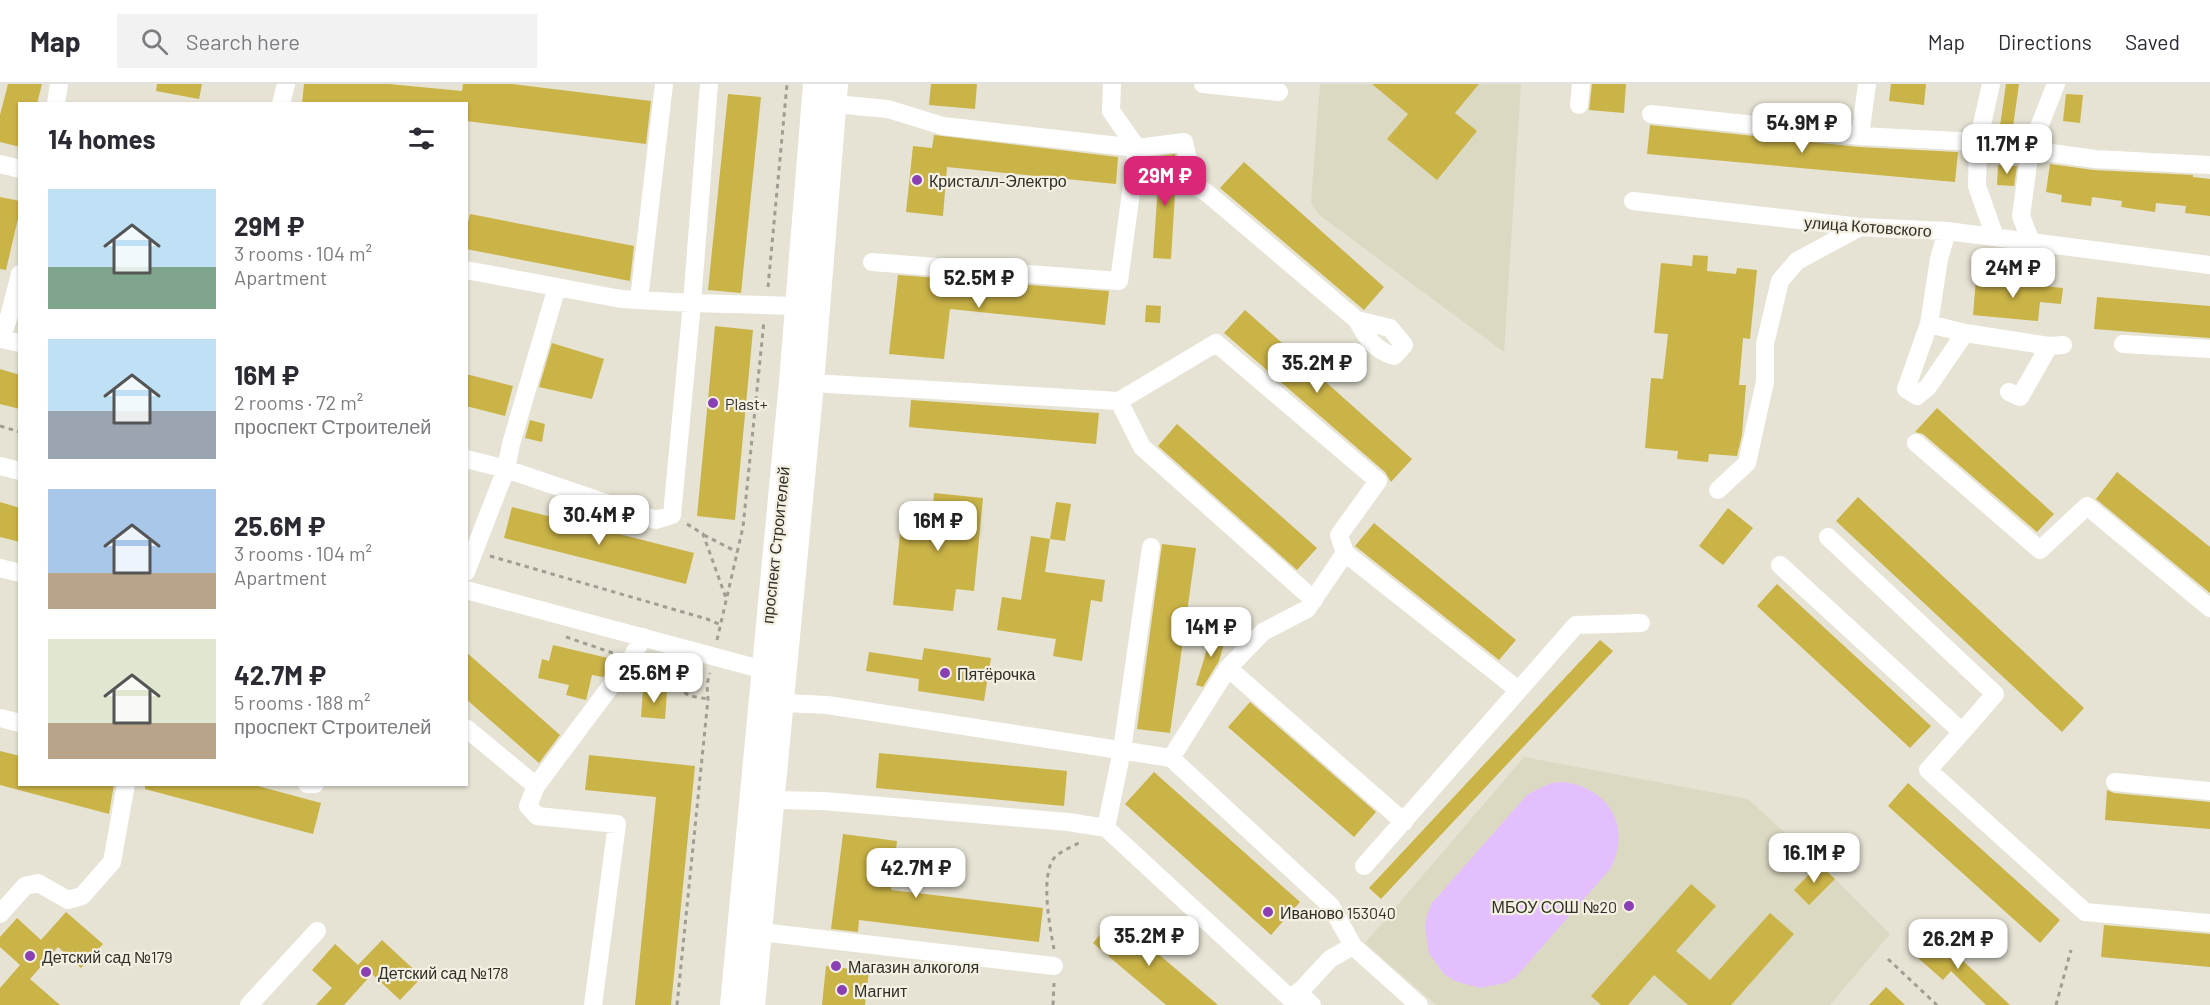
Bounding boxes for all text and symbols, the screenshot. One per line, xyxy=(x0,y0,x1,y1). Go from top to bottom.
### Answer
search box xyxy=(117,14,537,68)
text: Map xyxy=(30,24,81,58)
icon: search xyxy=(138,25,171,58)
text: Search here xyxy=(186,28,300,54)
text: Map xyxy=(1928,29,1965,54)
text: Directions xyxy=(1998,29,2092,54)
text: Saved xyxy=(2125,29,2180,54)
pin: 54.9M ₽ xyxy=(1747,103,1857,154)
text: 54.9M ₽ xyxy=(1766,110,1838,134)
icon: filters xyxy=(405,122,438,155)
text: 14 homes xyxy=(48,123,155,154)
pin: 11.7M ₽ xyxy=(1952,124,2062,175)
text: 11.7M ₽ xyxy=(1976,131,2038,155)
pin: 29M ₽ xyxy=(1123,156,1207,207)
text: 29M ₽ xyxy=(1138,163,1192,187)
place label: Кристалл-Электро xyxy=(929,171,1067,190)
marker: Кристалл-Электро xyxy=(910,173,924,187)
text: 29M ₽ xyxy=(234,210,304,241)
street label: улица Котовского xyxy=(1804,212,1933,240)
icon: home xyxy=(96,213,168,285)
text: 3 rooms · 104 m² xyxy=(234,241,372,265)
pin: 24M ₽ xyxy=(1971,248,2055,299)
text: 24M ₽ xyxy=(1985,255,2041,279)
pin: 52.5M ₽ xyxy=(924,258,1034,309)
text: Apartment xyxy=(234,265,327,289)
text: 52.5M ₽ xyxy=(944,265,1014,289)
pin: 35.2M ₽ xyxy=(1262,343,1372,394)
text: 35.2M ₽ xyxy=(1282,350,1352,374)
text: 16M ₽ xyxy=(234,359,299,390)
icon: home xyxy=(96,363,168,435)
text: 2 rooms · 72 m² xyxy=(234,390,363,414)
place label: Plast+ xyxy=(725,394,768,413)
marker: Plast+ xyxy=(706,396,720,410)
text: проспект Строителей xyxy=(234,414,432,438)
street label: проспект Строителей xyxy=(757,465,793,625)
pin: 30.4M ₽ xyxy=(544,495,654,546)
pin: 16M ₽ xyxy=(896,501,980,552)
text: 30.4M ₽ xyxy=(563,502,635,526)
text: 16M ₽ xyxy=(913,508,963,532)
text: 25.6M ₽ xyxy=(234,510,326,541)
icon: home xyxy=(96,513,168,585)
text: 3 rooms · 104 m² xyxy=(234,541,372,565)
text: Apartment xyxy=(234,565,327,589)
pin: 14M ₽ xyxy=(1169,607,1253,658)
text: 14M ₽ xyxy=(1185,614,1237,638)
pin: 25.6M ₽ xyxy=(599,653,709,704)
text: 42.7M ₽ xyxy=(234,659,326,690)
text: 25.6M ₽ xyxy=(619,660,689,684)
icon: home xyxy=(96,663,168,735)
place label: Пятёрочка xyxy=(957,664,1036,683)
marker: Пятёрочка xyxy=(938,666,952,680)
text: 5 rooms · 188 m² xyxy=(234,690,371,714)
text: проспект Строителей xyxy=(234,714,432,738)
pin: 16.1M ₽ xyxy=(1759,833,1869,884)
text: 16.1M ₽ xyxy=(1783,840,1845,864)
pin: 42.7M ₽ xyxy=(861,848,971,899)
text: 42.7M ₽ xyxy=(881,855,951,879)
place label: МБОУ СОШ №20 xyxy=(1492,897,1617,916)
marker: МБОУ СОШ №20 xyxy=(1622,899,1636,913)
place label: Иваново 153040 xyxy=(1280,903,1396,922)
marker: Иваново 153040 xyxy=(1261,905,1275,919)
pin: 35.2M ₽ xyxy=(1094,916,1204,967)
pin: 26.2M ₽ xyxy=(1903,919,2013,970)
text: 35.2M ₽ xyxy=(1114,923,1184,947)
text: 26.2M ₽ xyxy=(1923,926,1993,950)
place label: Детский сад №179 xyxy=(42,947,173,966)
marker: Детский сад №179 xyxy=(23,949,37,963)
place label: Магазин алкоголя xyxy=(848,957,979,976)
marker: Магазин алкоголя xyxy=(829,959,843,973)
place label: Детский сад №178 xyxy=(378,963,509,982)
marker: Детский сад №178 xyxy=(359,965,373,979)
place label: Магнит xyxy=(854,981,908,1000)
marker: Магнит xyxy=(835,983,849,997)

